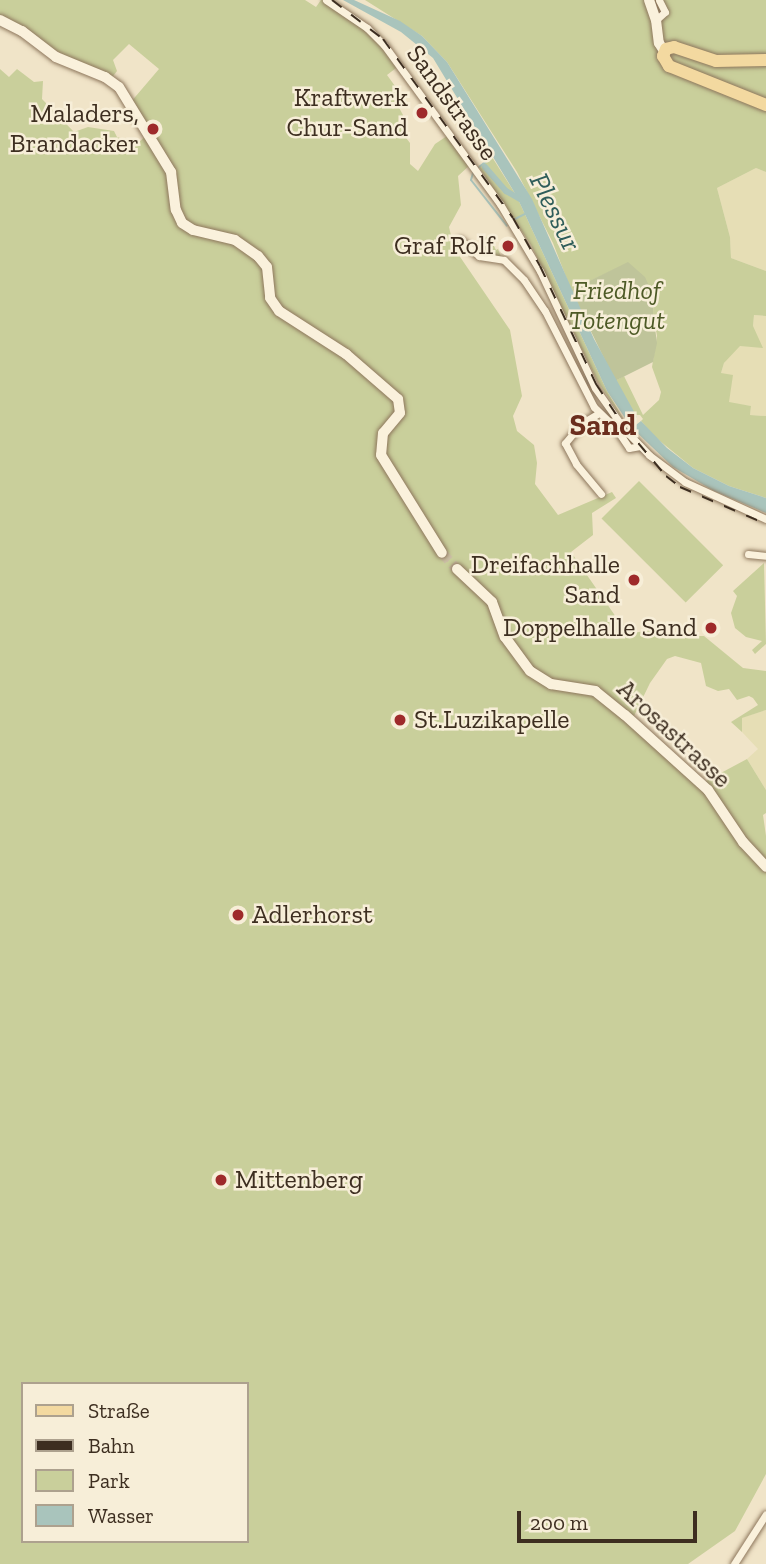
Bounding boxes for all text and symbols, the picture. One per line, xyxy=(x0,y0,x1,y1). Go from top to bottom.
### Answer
street label: Sandstrasse xyxy=(400,39,504,167)
place label: Kraftwerk Chur-Sand xyxy=(287,82,408,144)
place label: Maladers, Brandacker xyxy=(10,98,139,160)
marker: Kraftwerk Chur-Sand xyxy=(414,105,430,121)
marker: Maladers, Brandacker xyxy=(145,121,161,137)
water label: Plessur xyxy=(522,168,588,256)
place label: Graf Rolf xyxy=(394,230,494,262)
marker: Graf Rolf xyxy=(500,238,516,254)
park label: Friedhof Totengut xyxy=(569,275,665,336)
district label: Sand xyxy=(570,407,636,443)
place label: Dreifachhalle Sand xyxy=(471,549,620,610)
marker: Dreifachhalle Sand xyxy=(626,572,642,588)
place label: Doppelhalle Sand xyxy=(503,612,697,644)
marker: Doppelhalle Sand xyxy=(703,620,719,636)
street label: Arosastrasse xyxy=(610,673,738,795)
place label: St.Luzikapelle xyxy=(414,704,570,736)
marker: St.Luzikapelle xyxy=(392,712,408,728)
place label: Adlerhorst xyxy=(252,899,373,931)
marker: Adlerhorst xyxy=(230,907,246,923)
place label: Mittenberg xyxy=(235,1164,363,1196)
marker: Mittenberg xyxy=(213,1172,229,1188)
legend xyxy=(21,1382,248,1543)
text: Straße xyxy=(88,1398,150,1423)
text: Bahn xyxy=(88,1433,135,1458)
text: Park xyxy=(88,1468,130,1493)
scale bar xyxy=(521,1498,701,1542)
text: Wasser xyxy=(88,1503,154,1528)
text: 200 m xyxy=(530,1510,588,1535)

